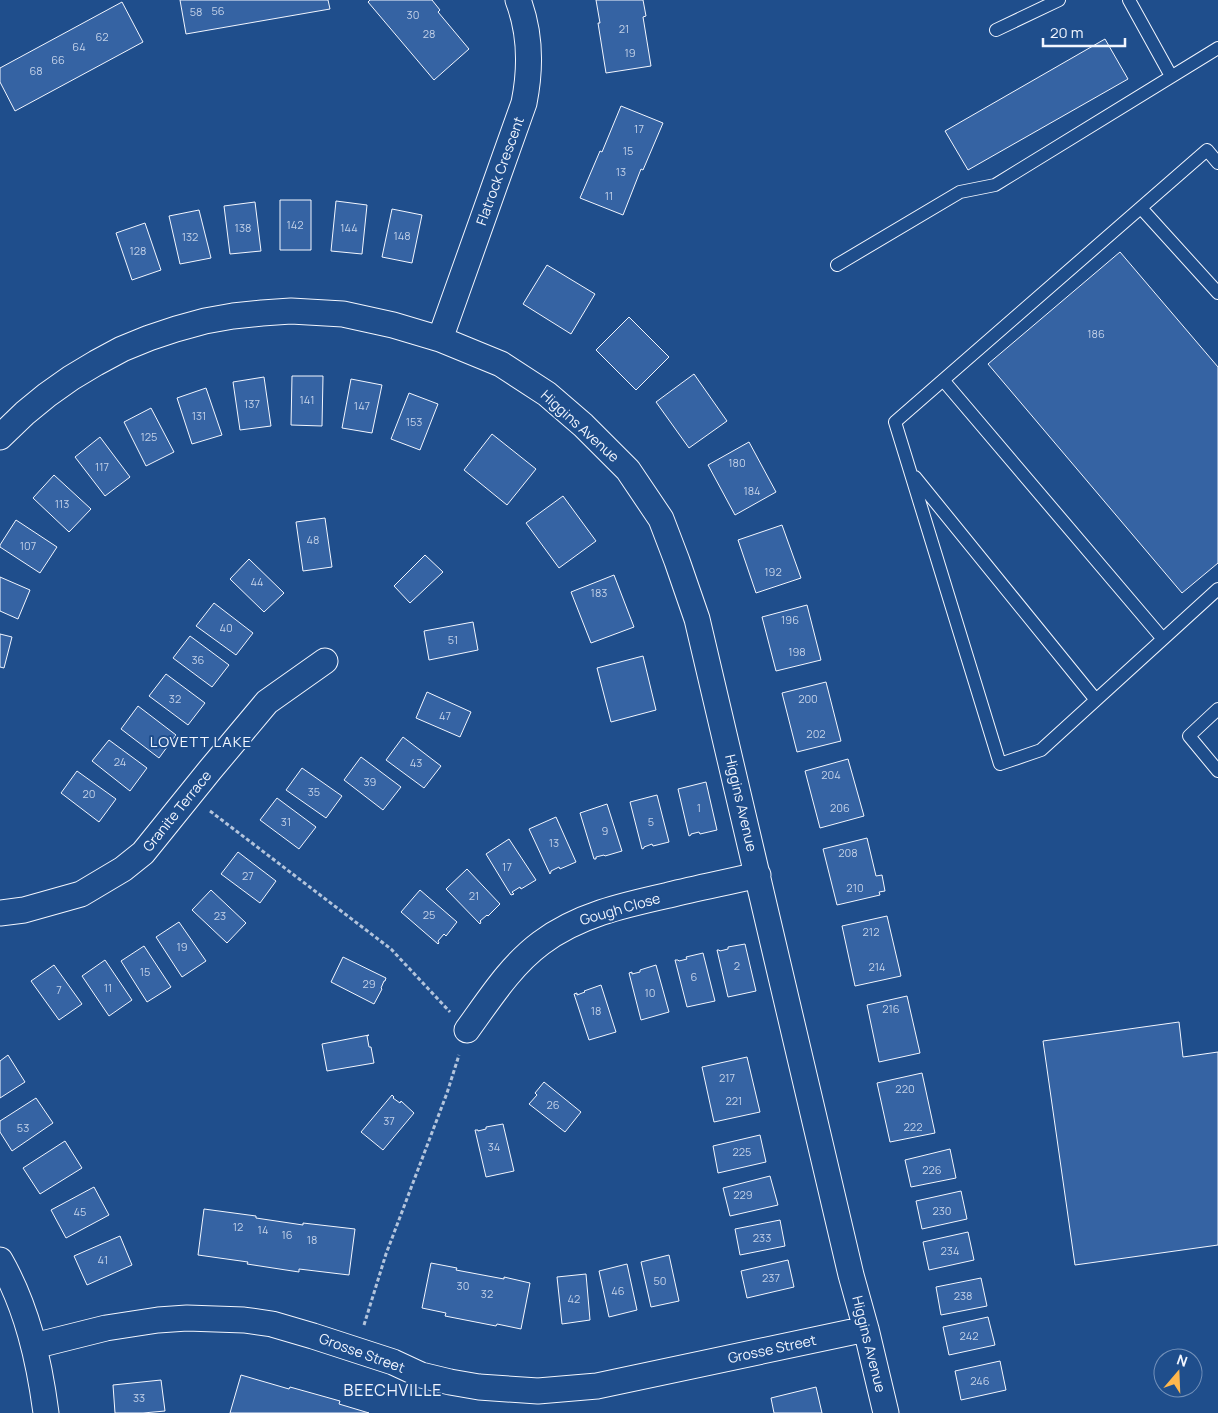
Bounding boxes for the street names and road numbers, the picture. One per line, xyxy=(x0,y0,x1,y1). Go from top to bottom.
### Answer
street label: Flatrock Crescent xyxy=(471,114,528,228)
street label: Higgins Avenue xyxy=(537,385,624,466)
street label: Higgins Avenue xyxy=(721,752,762,853)
street label: Granite Terrace xyxy=(138,766,215,855)
street label: Gough Close xyxy=(577,888,662,929)
street label: Higgins Avenue xyxy=(848,1294,891,1394)
street label: Grosse Street xyxy=(317,1328,408,1377)
street label: Grosse Street xyxy=(726,1330,818,1367)

